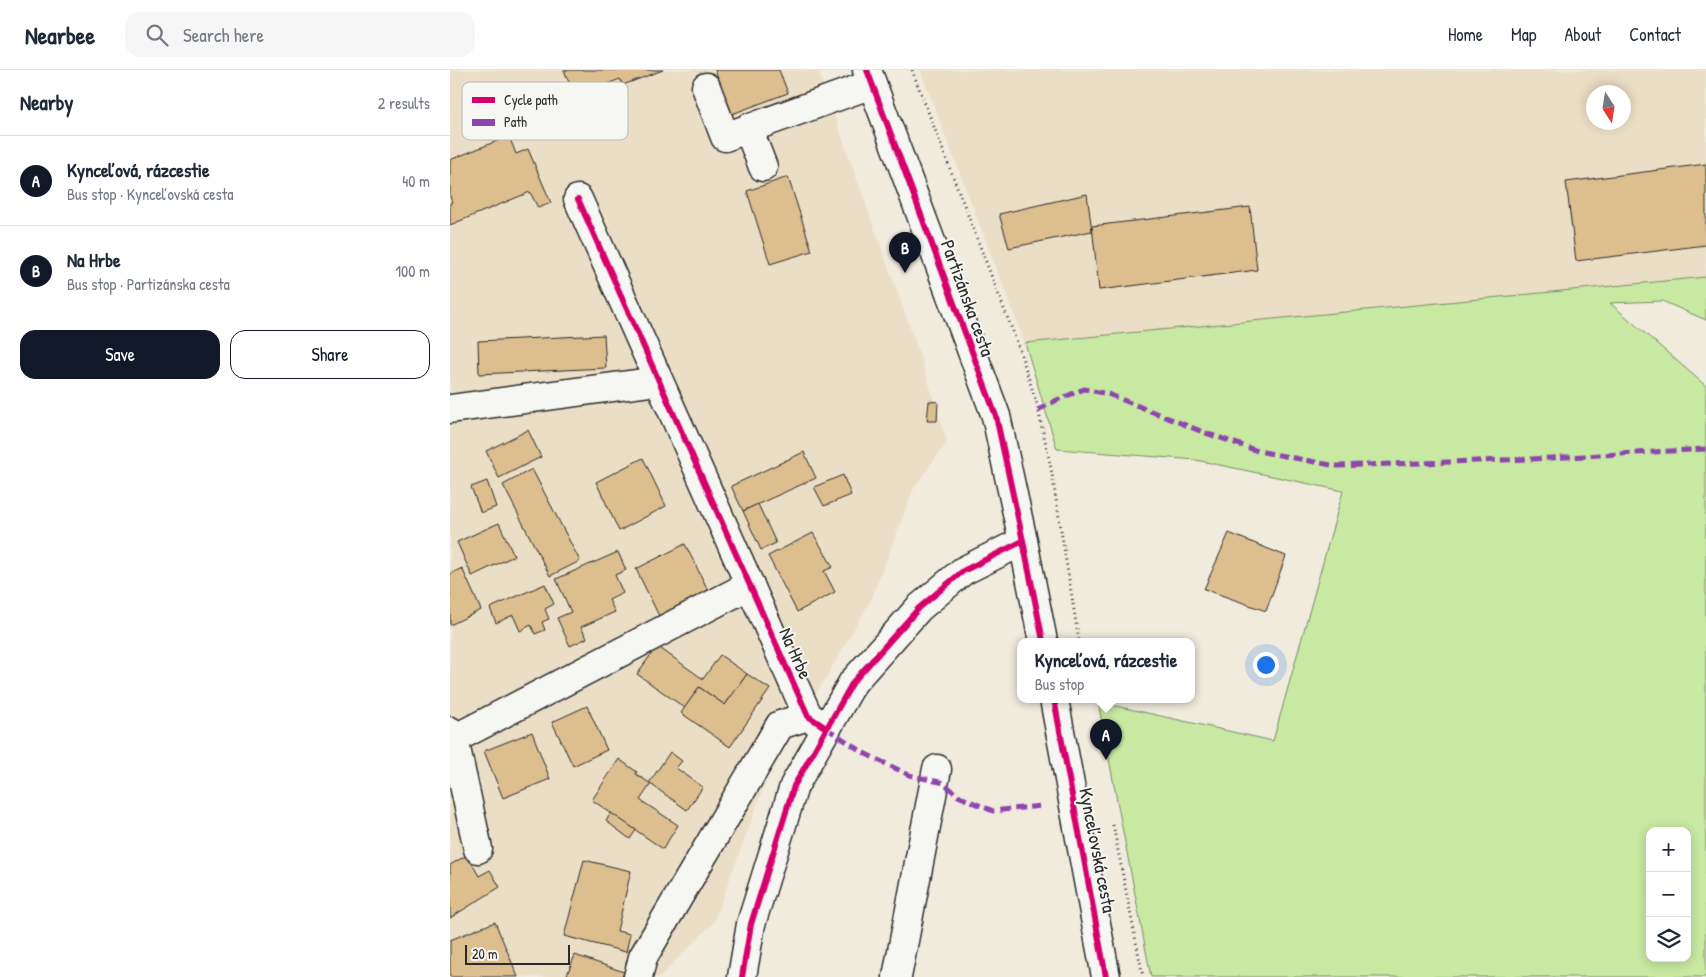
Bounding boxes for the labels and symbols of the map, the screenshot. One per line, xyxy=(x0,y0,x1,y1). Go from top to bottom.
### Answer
legend xyxy=(462,82,628,140)
north arrow xyxy=(1586,85,1631,130)
text: Cycle path xyxy=(504,90,558,110)
text: Path xyxy=(504,112,527,131)
pin: B xyxy=(889,232,921,273)
street label: Partizánska cesta xyxy=(935,236,1001,360)
street label: Na Hrbe xyxy=(773,623,819,683)
your location xyxy=(1253,652,1279,678)
pin: A xyxy=(1090,719,1122,760)
street label: Kynceľovská cesta xyxy=(1073,785,1123,915)
scale bar xyxy=(465,942,570,965)

